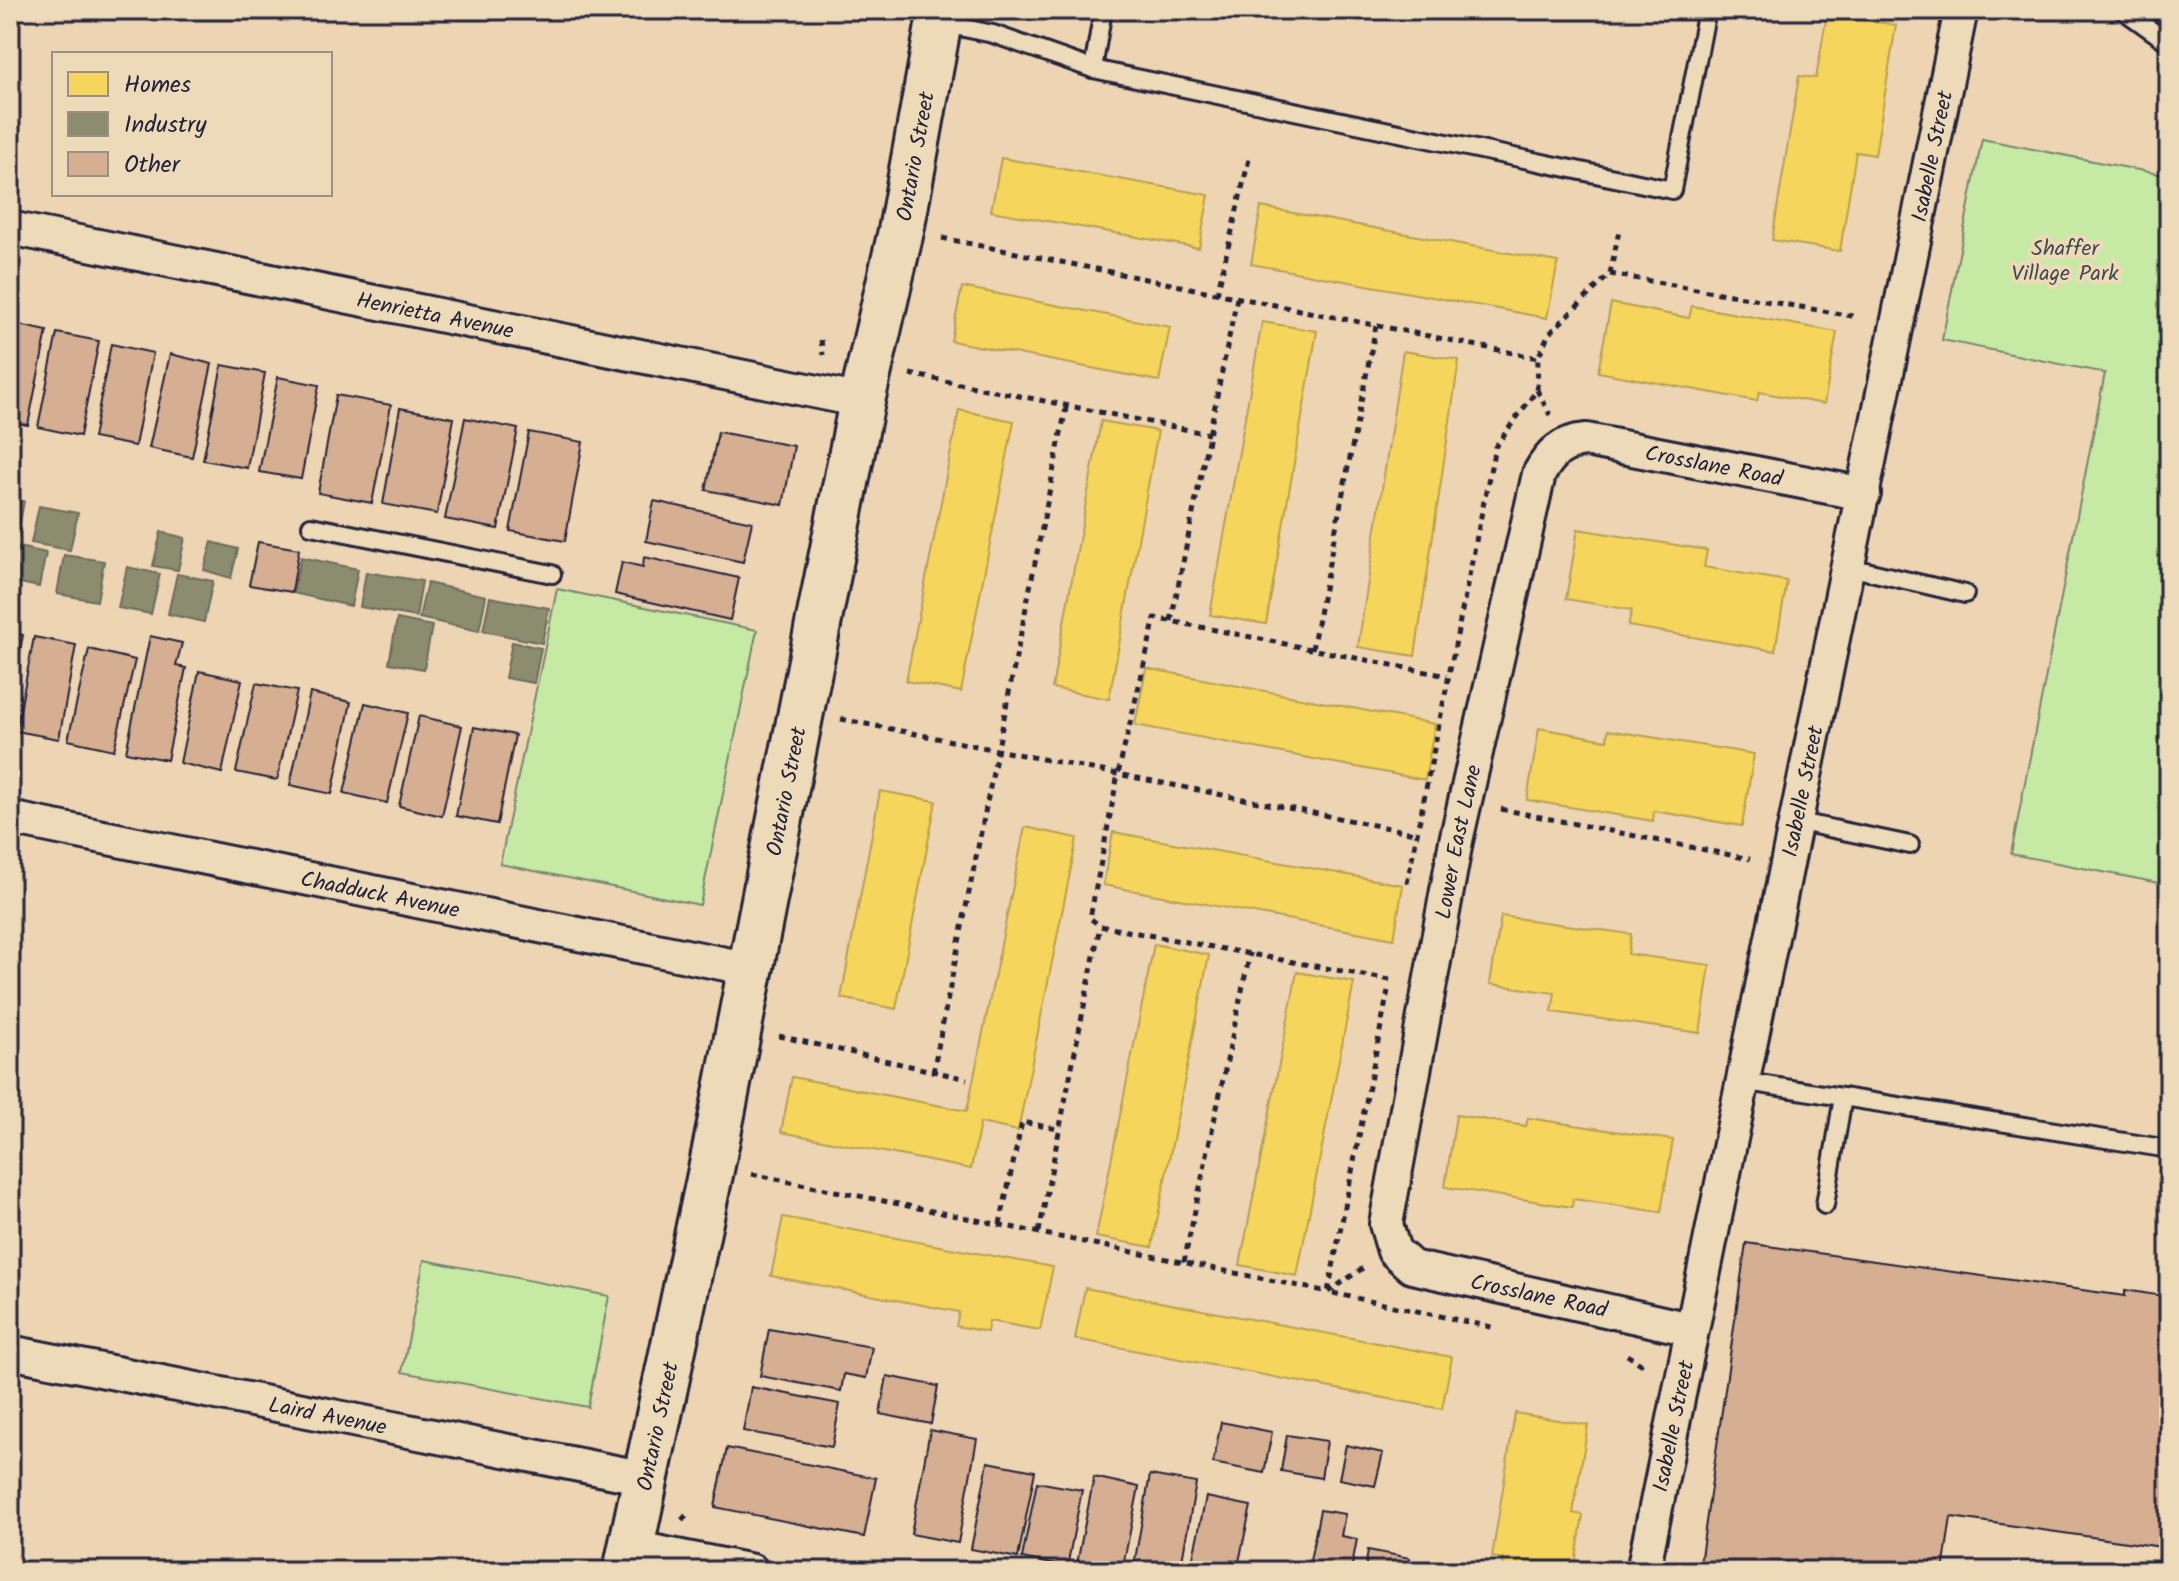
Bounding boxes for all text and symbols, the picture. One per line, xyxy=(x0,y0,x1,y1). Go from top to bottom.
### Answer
legend xyxy=(52,52,332,196)
text: Homes xyxy=(124,66,191,105)
street label: Isabelle Street xyxy=(1903,87,1964,225)
street label: Ontario Street xyxy=(888,89,946,224)
text: Industry xyxy=(124,106,207,145)
text: Other xyxy=(124,146,182,185)
park label: Shaffer Village Park xyxy=(2011,232,2119,292)
street label: Henrietta Avenue xyxy=(353,284,517,350)
street label: Crosslane Road xyxy=(1642,437,1786,498)
street label: Isabelle Street xyxy=(1774,722,1835,860)
street label: Ontario Street xyxy=(758,723,818,859)
street label: Lower East Lane xyxy=(1427,762,1493,922)
street label: Chadduck Avenue xyxy=(297,863,463,929)
street label: Crosslane Road xyxy=(1467,1266,1611,1329)
street label: Isabelle Street xyxy=(1645,1357,1706,1495)
street label: Ontario Street xyxy=(628,1358,690,1495)
street label: Laird Avenue xyxy=(265,1389,389,1446)

